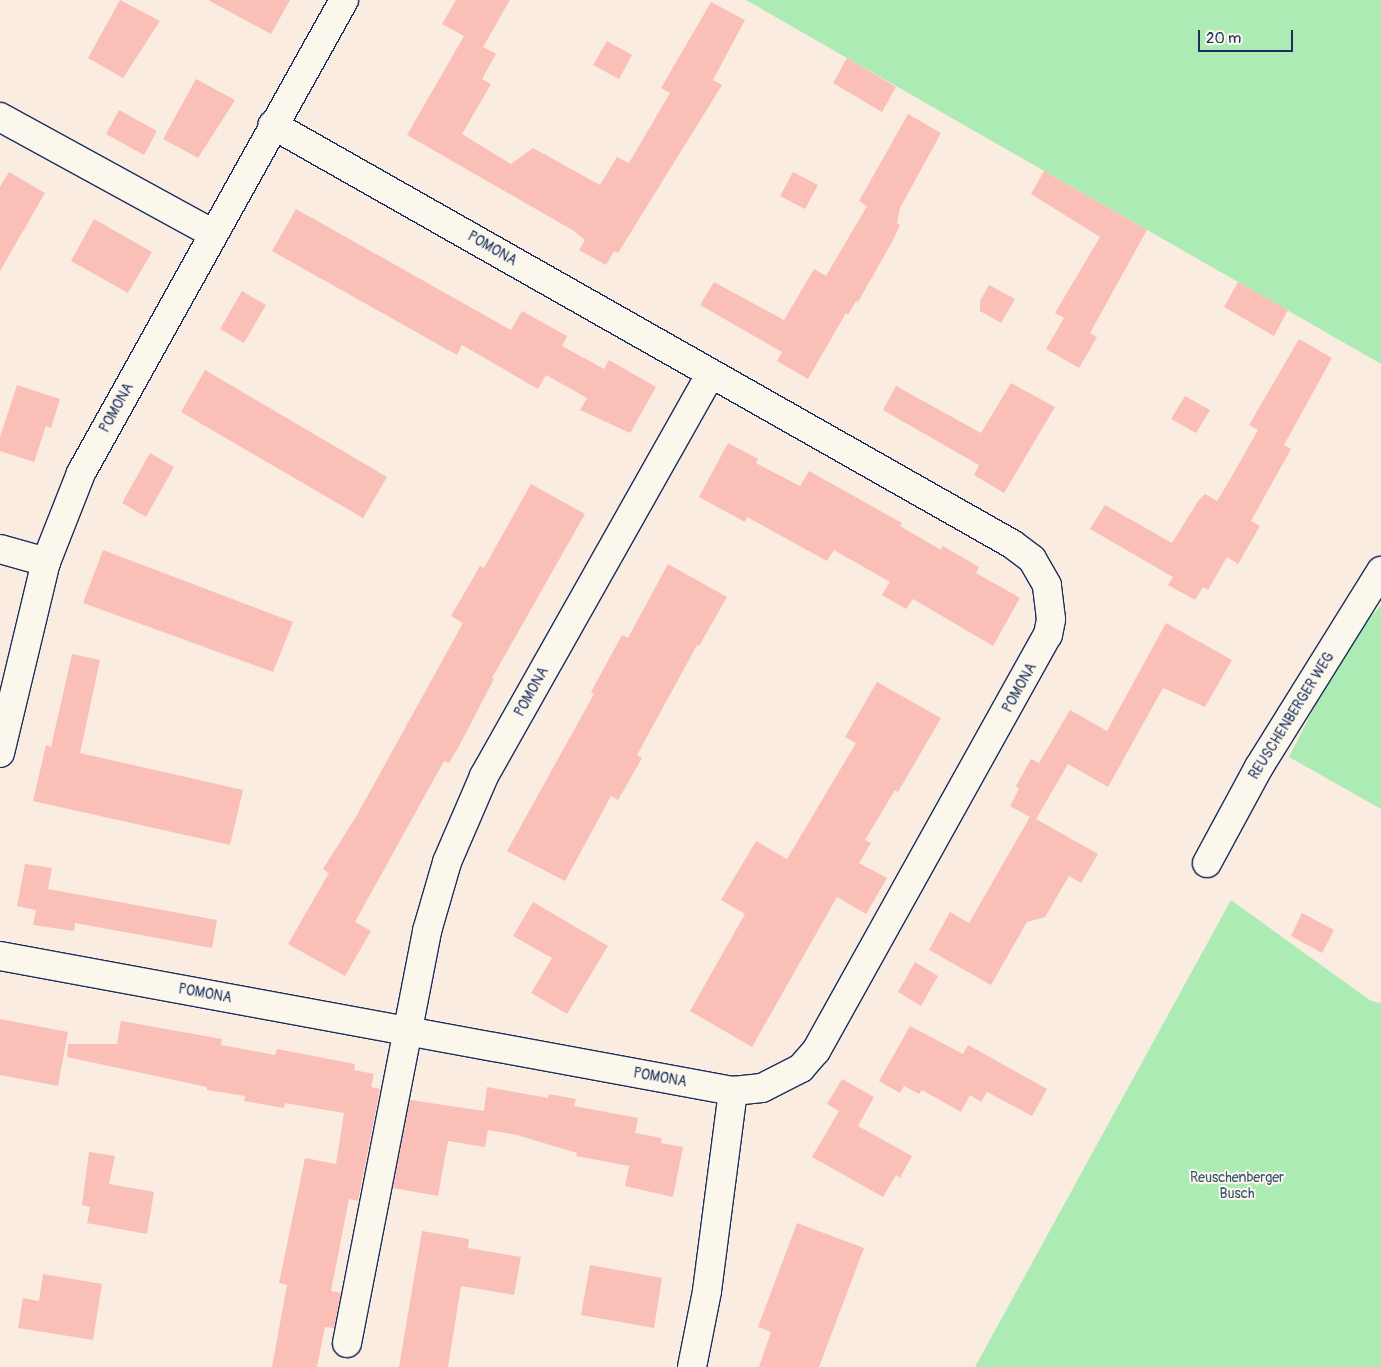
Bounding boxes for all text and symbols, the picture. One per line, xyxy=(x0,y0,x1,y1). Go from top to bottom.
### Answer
scale bar xyxy=(1201,20,1296,52)
text: 20 m xyxy=(1206,29,1241,48)
street label: POMONA xyxy=(464,228,520,270)
street label: POMONA xyxy=(97,380,137,436)
street label: REUSCHENBERGER WEG xyxy=(1246,649,1338,783)
street label: POMONA xyxy=(1000,660,1040,716)
street label: POMONA xyxy=(512,664,552,720)
street label: POMONA xyxy=(177,981,233,1007)
street label: POMONA xyxy=(632,1065,688,1091)
park label: Reuschenberger Busch xyxy=(1190,1170,1284,1202)

